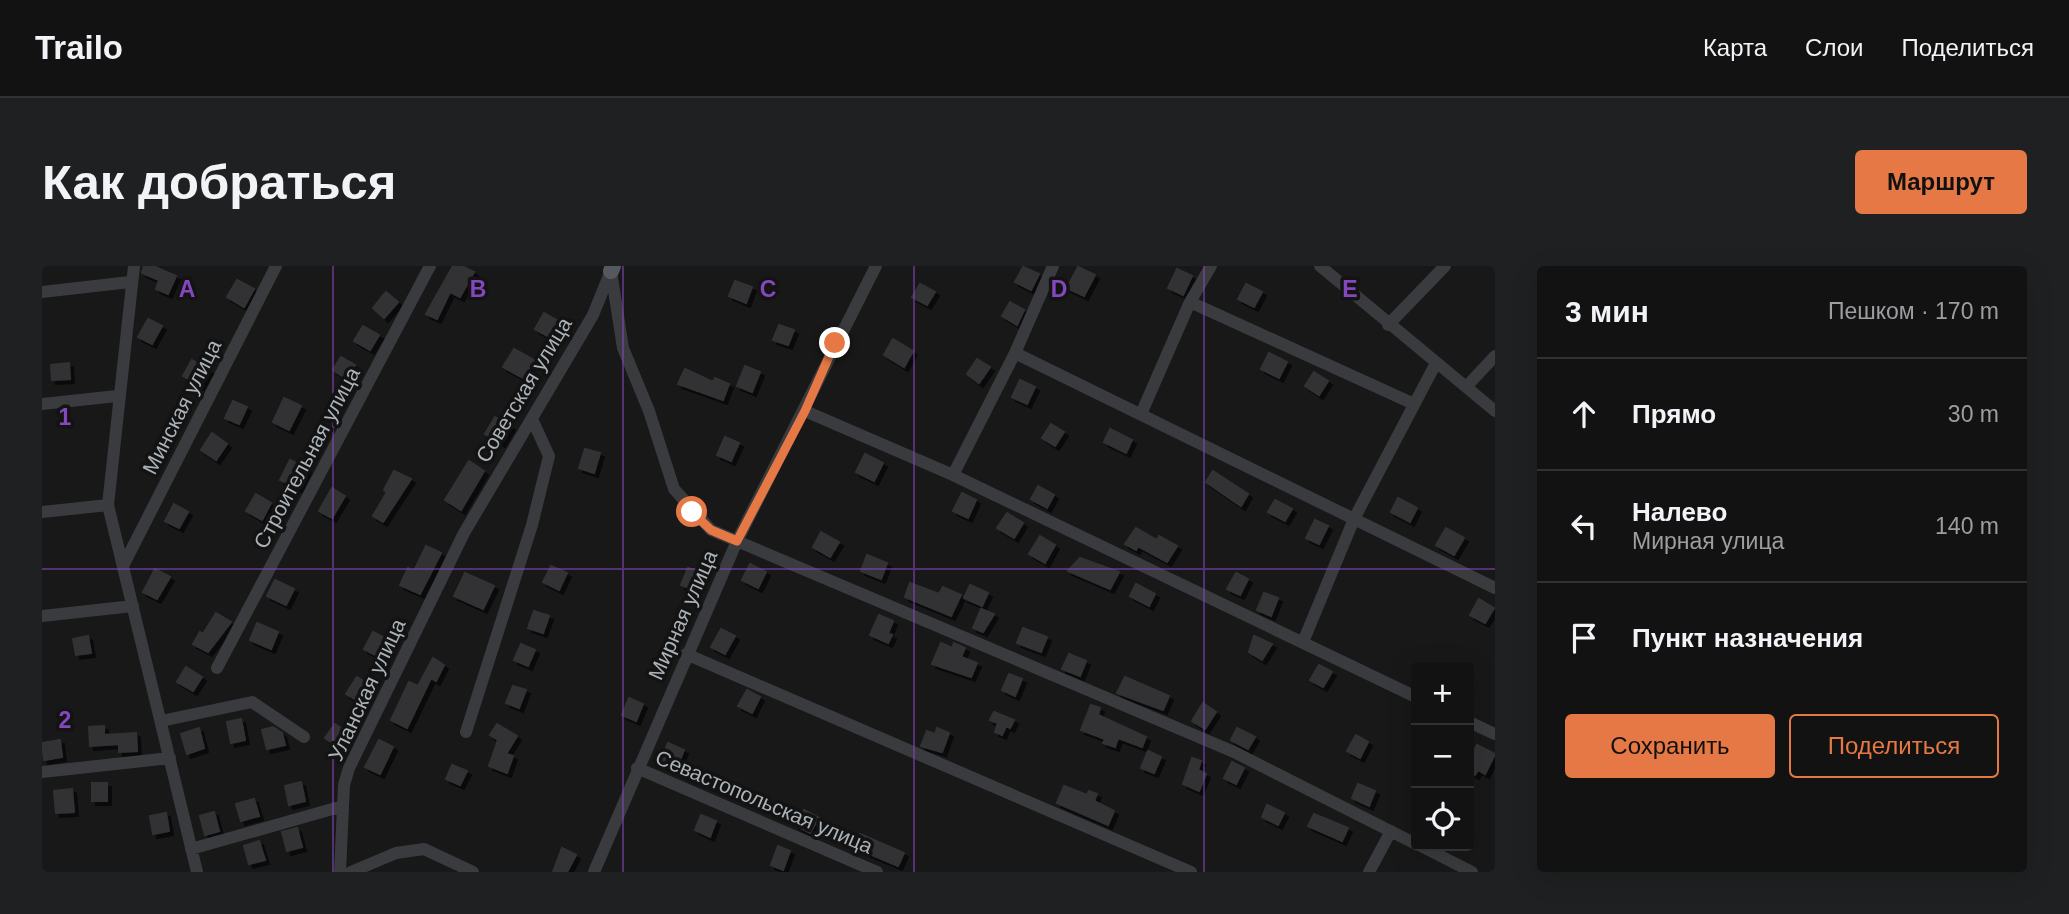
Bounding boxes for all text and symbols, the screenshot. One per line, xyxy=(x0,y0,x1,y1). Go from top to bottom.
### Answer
text: Trailo xyxy=(35,29,123,66)
text: Карта xyxy=(1703,34,1767,61)
text: Слои xyxy=(1805,34,1863,61)
text: Поделиться xyxy=(1901,34,2034,61)
button: Маршрут xyxy=(1855,150,2027,214)
text: Как добраться xyxy=(42,155,396,209)
text: A xyxy=(179,276,195,302)
text: B xyxy=(470,276,486,302)
text: C xyxy=(760,276,776,302)
text: D xyxy=(1051,276,1067,302)
text: E xyxy=(1342,276,1358,302)
text: 3 мин xyxy=(1565,295,1649,328)
text: Пешком · 170 m xyxy=(1828,298,1999,324)
street label: Советская улица xyxy=(471,313,576,466)
route end xyxy=(819,327,850,358)
street label: Минская улица xyxy=(138,336,225,478)
street label: Строительная улица xyxy=(249,363,364,552)
icon: ahead xyxy=(1565,395,1603,433)
text: Прямо xyxy=(1632,399,1716,429)
text: 30 m xyxy=(1948,401,1999,427)
text: 1 xyxy=(59,404,72,430)
route start xyxy=(676,496,707,527)
text: Налево xyxy=(1632,497,1727,527)
icon: left xyxy=(1565,507,1603,545)
text: 140 m xyxy=(1935,513,1999,539)
text: Мирная улица xyxy=(1632,528,1784,554)
street label: Мирная улица xyxy=(644,546,721,683)
street label: Уланская улица xyxy=(324,615,410,765)
icon: arrive xyxy=(1565,619,1603,657)
text: Пункт назначения xyxy=(1632,623,1863,653)
map controls xyxy=(1411,662,1474,851)
button: + xyxy=(1411,662,1474,725)
text: 2 xyxy=(59,707,71,733)
button: Сохранить xyxy=(1565,714,1775,778)
button: Поделиться xyxy=(1789,714,1999,778)
button: − xyxy=(1411,725,1474,788)
street label: Севастопольская улица xyxy=(652,745,876,858)
button: locate xyxy=(1411,788,1474,851)

